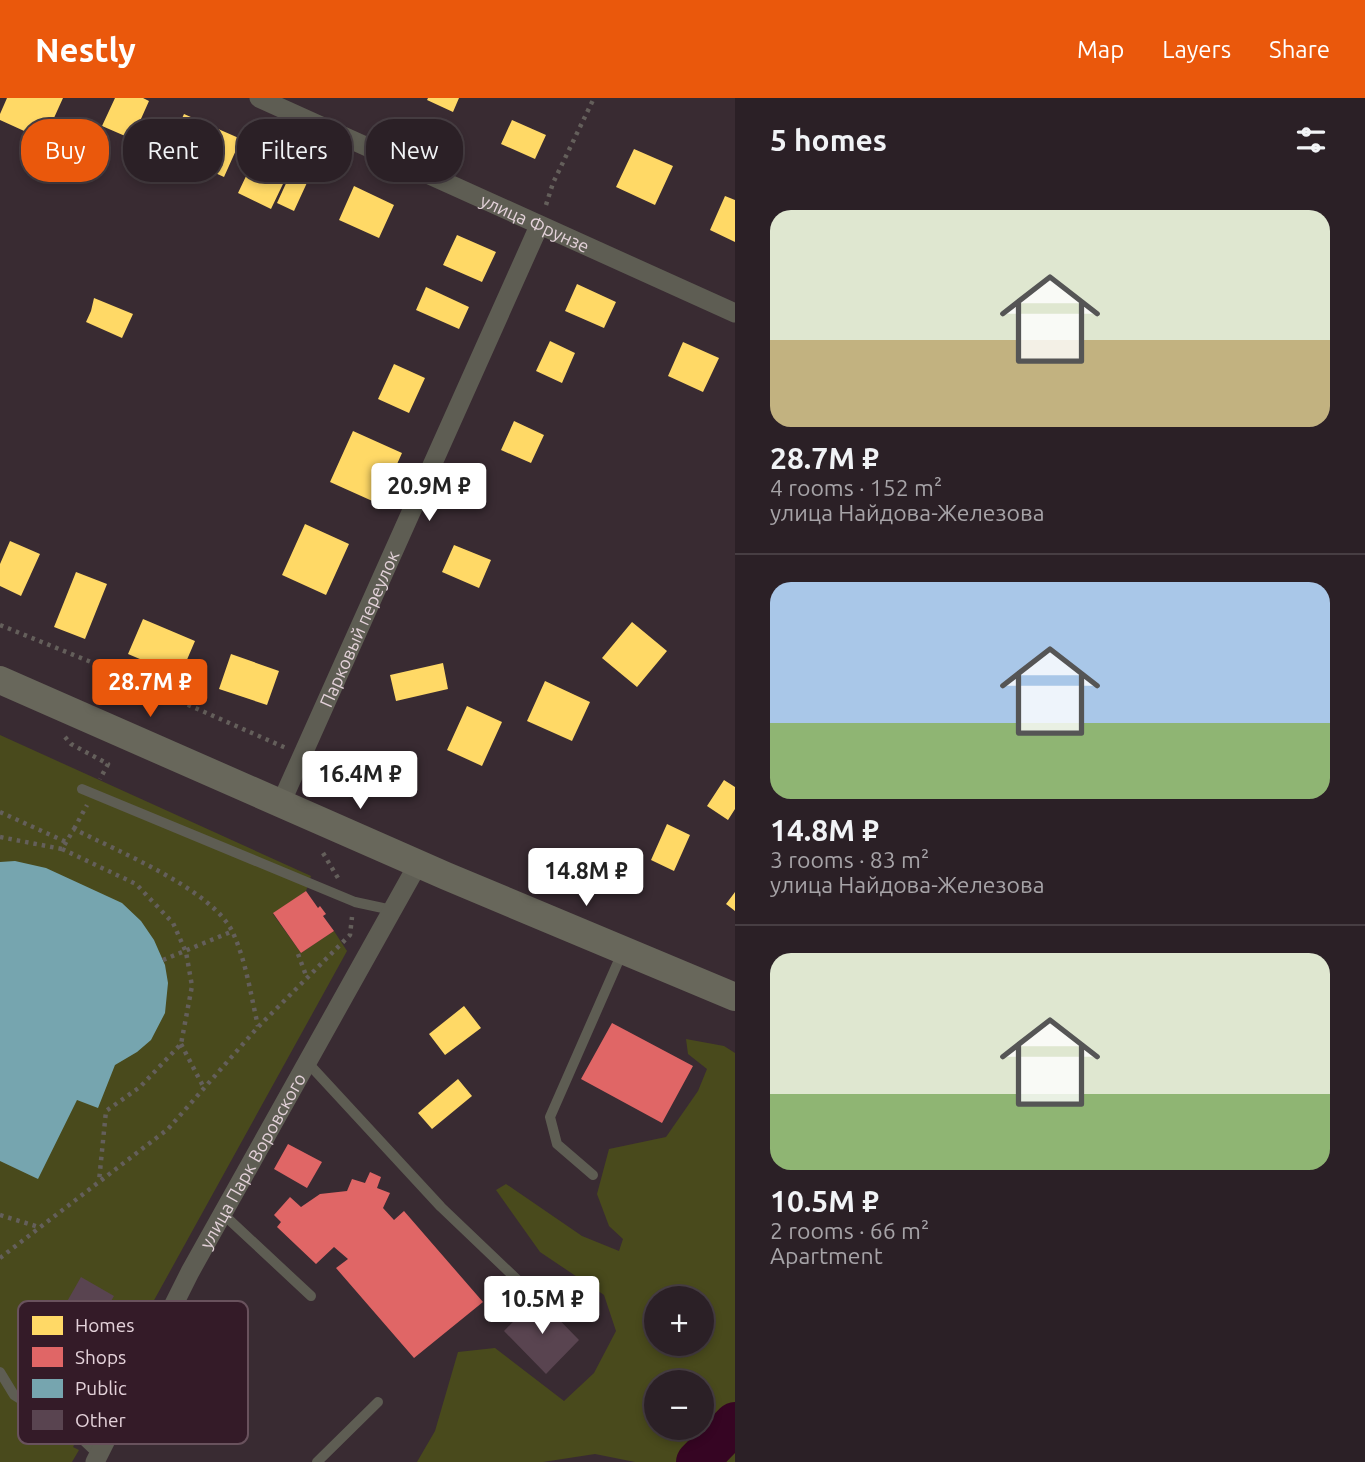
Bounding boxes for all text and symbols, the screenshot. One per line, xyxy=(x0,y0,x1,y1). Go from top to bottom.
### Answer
text: Nestly xyxy=(35,31,136,68)
text: Map xyxy=(1077,36,1124,63)
text: Layers xyxy=(1162,36,1231,63)
text: Share xyxy=(1269,36,1330,63)
chip: Buy xyxy=(21,119,109,182)
chip: Rent xyxy=(123,119,223,182)
chip: Filters xyxy=(237,119,352,182)
chip: New xyxy=(366,119,463,182)
icon: filters xyxy=(1292,121,1330,159)
text: 5 homes xyxy=(770,123,887,157)
street label: улица Фрунзе xyxy=(478,189,593,256)
icon: home xyxy=(987,256,1113,382)
text: 28.7M ₽ xyxy=(770,441,879,475)
pin: 20.9M ₽ xyxy=(364,464,494,523)
text: 20.9M ₽ xyxy=(387,473,471,498)
text: 4 rooms · 152 m² xyxy=(770,475,942,500)
text: улица Найдова-Железова xyxy=(770,500,1045,525)
street label: Парковый переулок xyxy=(315,547,403,710)
icon: home xyxy=(987,628,1113,754)
pin: 28.7M ₽ xyxy=(85,660,215,719)
text: 28.7M ₽ xyxy=(108,669,192,694)
pin: 16.4M ₽ xyxy=(295,752,425,811)
text: 16.4M ₽ xyxy=(318,761,402,786)
text: 14.8M ₽ xyxy=(770,813,879,847)
text: 3 rooms · 83 m² xyxy=(770,847,929,872)
pin: 14.8M ₽ xyxy=(521,848,651,908)
text: 14.8M ₽ xyxy=(544,858,628,883)
text: улица Найдова-Железова xyxy=(770,872,1045,897)
icon: home xyxy=(987,999,1113,1125)
street label: улица Парк Воровского xyxy=(195,1069,309,1252)
text: 10.5M ₽ xyxy=(770,1184,879,1218)
text: 2 rooms · 66 m² xyxy=(770,1218,929,1243)
text: Apartment xyxy=(770,1243,883,1268)
pin: 10.5M ₽ xyxy=(477,1276,607,1336)
text: 10.5M ₽ xyxy=(500,1286,584,1311)
map controls xyxy=(644,1286,714,1440)
button: + xyxy=(644,1286,714,1356)
legend xyxy=(18,1301,248,1444)
text: Homes xyxy=(75,1314,135,1336)
text: Shops xyxy=(75,1346,126,1368)
button: − xyxy=(644,1370,714,1440)
text: Public xyxy=(75,1377,127,1399)
text: Other xyxy=(75,1409,126,1431)

